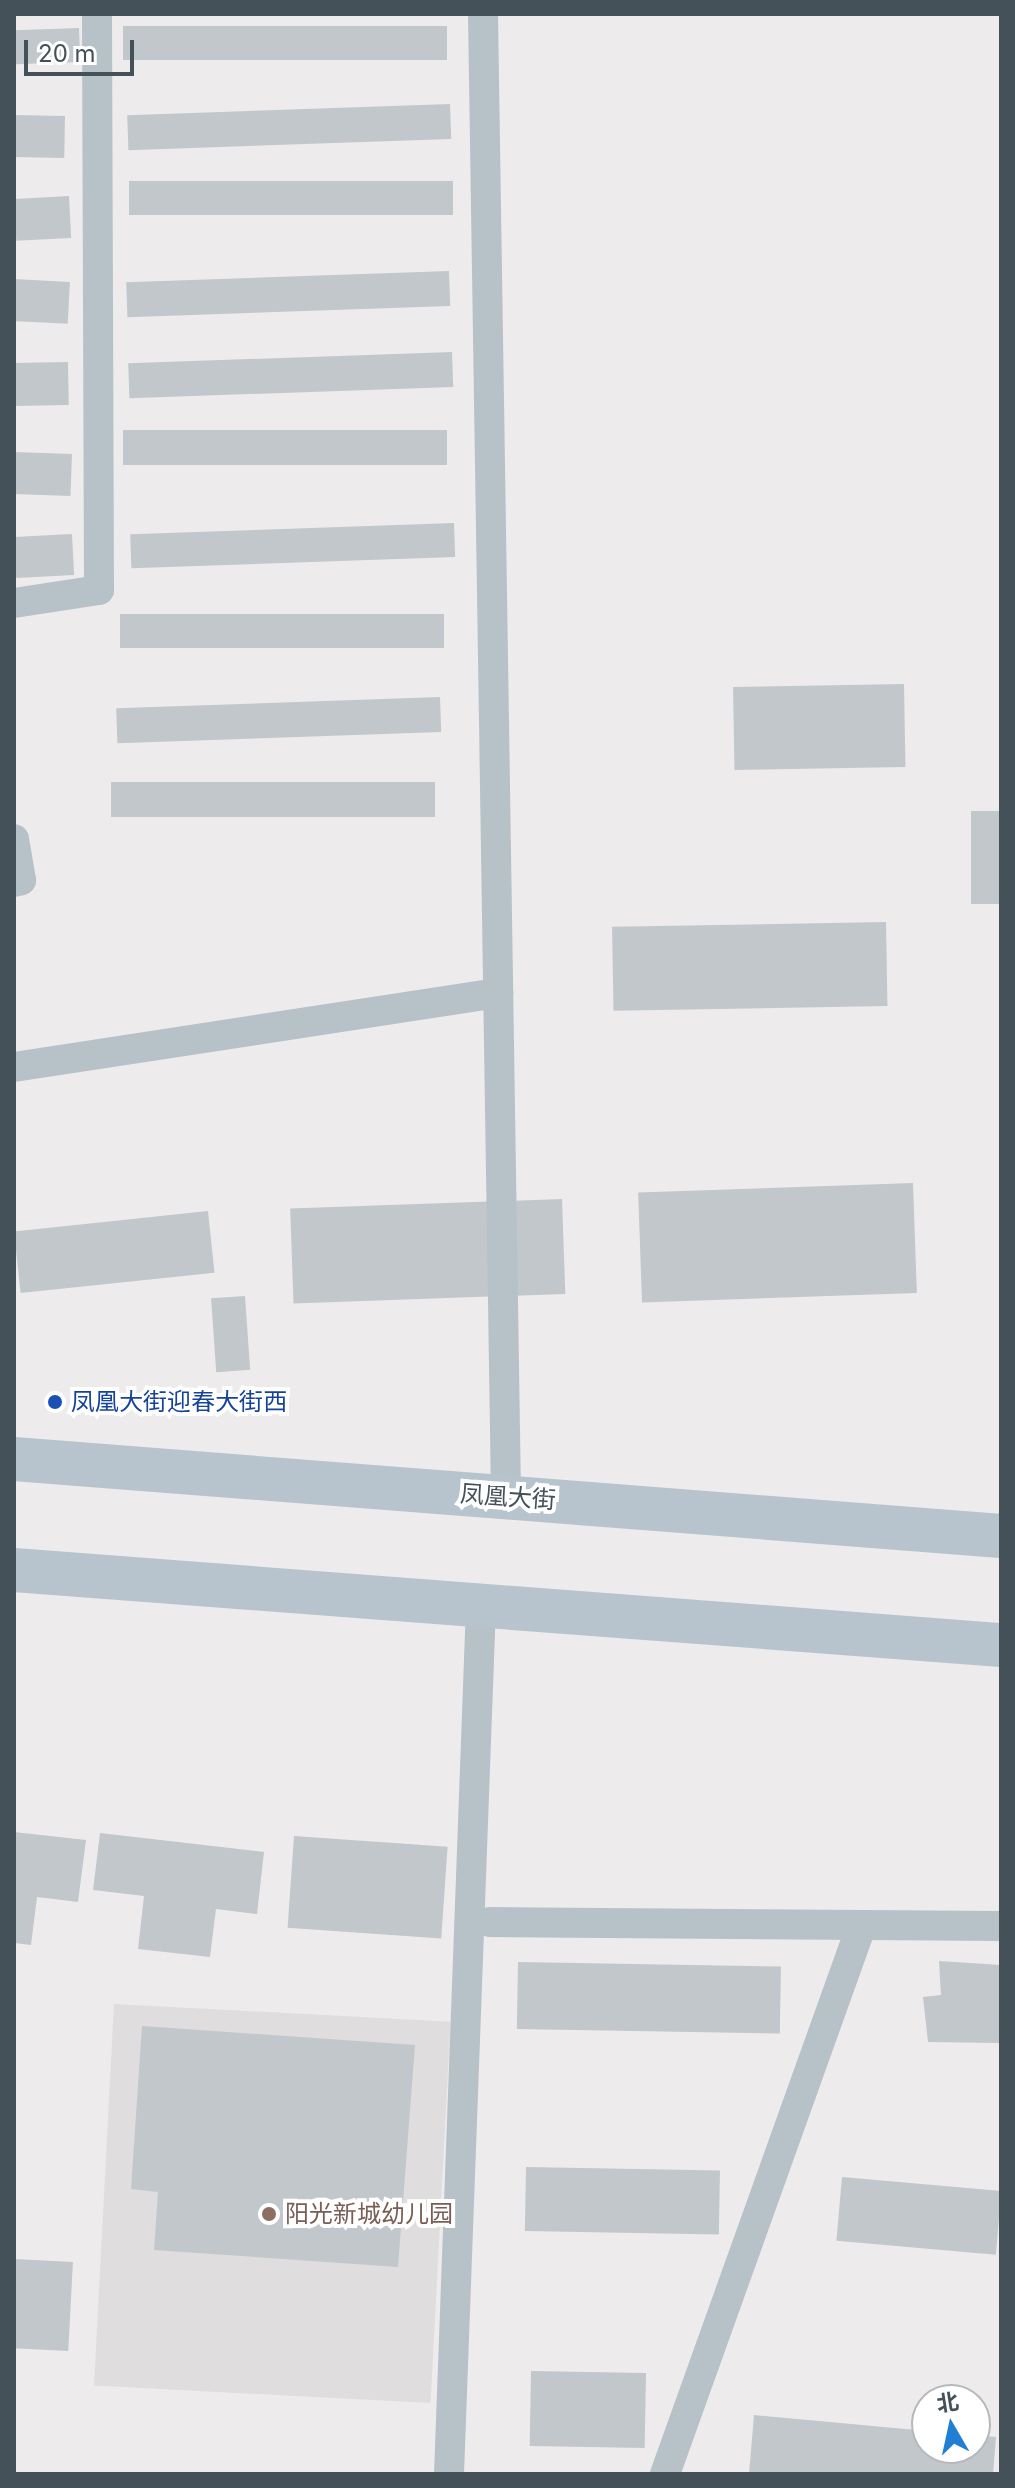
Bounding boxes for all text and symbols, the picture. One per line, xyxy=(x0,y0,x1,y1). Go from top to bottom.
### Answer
scale bar xyxy=(28,24,138,74)
text: 20 m xyxy=(38,39,96,68)
place label: 凤凰大街迎春大街西 xyxy=(71,1388,287,1416)
marker: 凤凰大街迎春大街西 xyxy=(46,1393,64,1411)
street label: 凤凰大街 xyxy=(459,1479,557,1515)
place label: 阳光新城幼儿园 xyxy=(285,2200,453,2228)
marker: 阳光新城幼儿园 xyxy=(260,2205,278,2223)
north arrow xyxy=(911,2384,991,2464)
text: 北 xyxy=(935,2388,960,2417)

